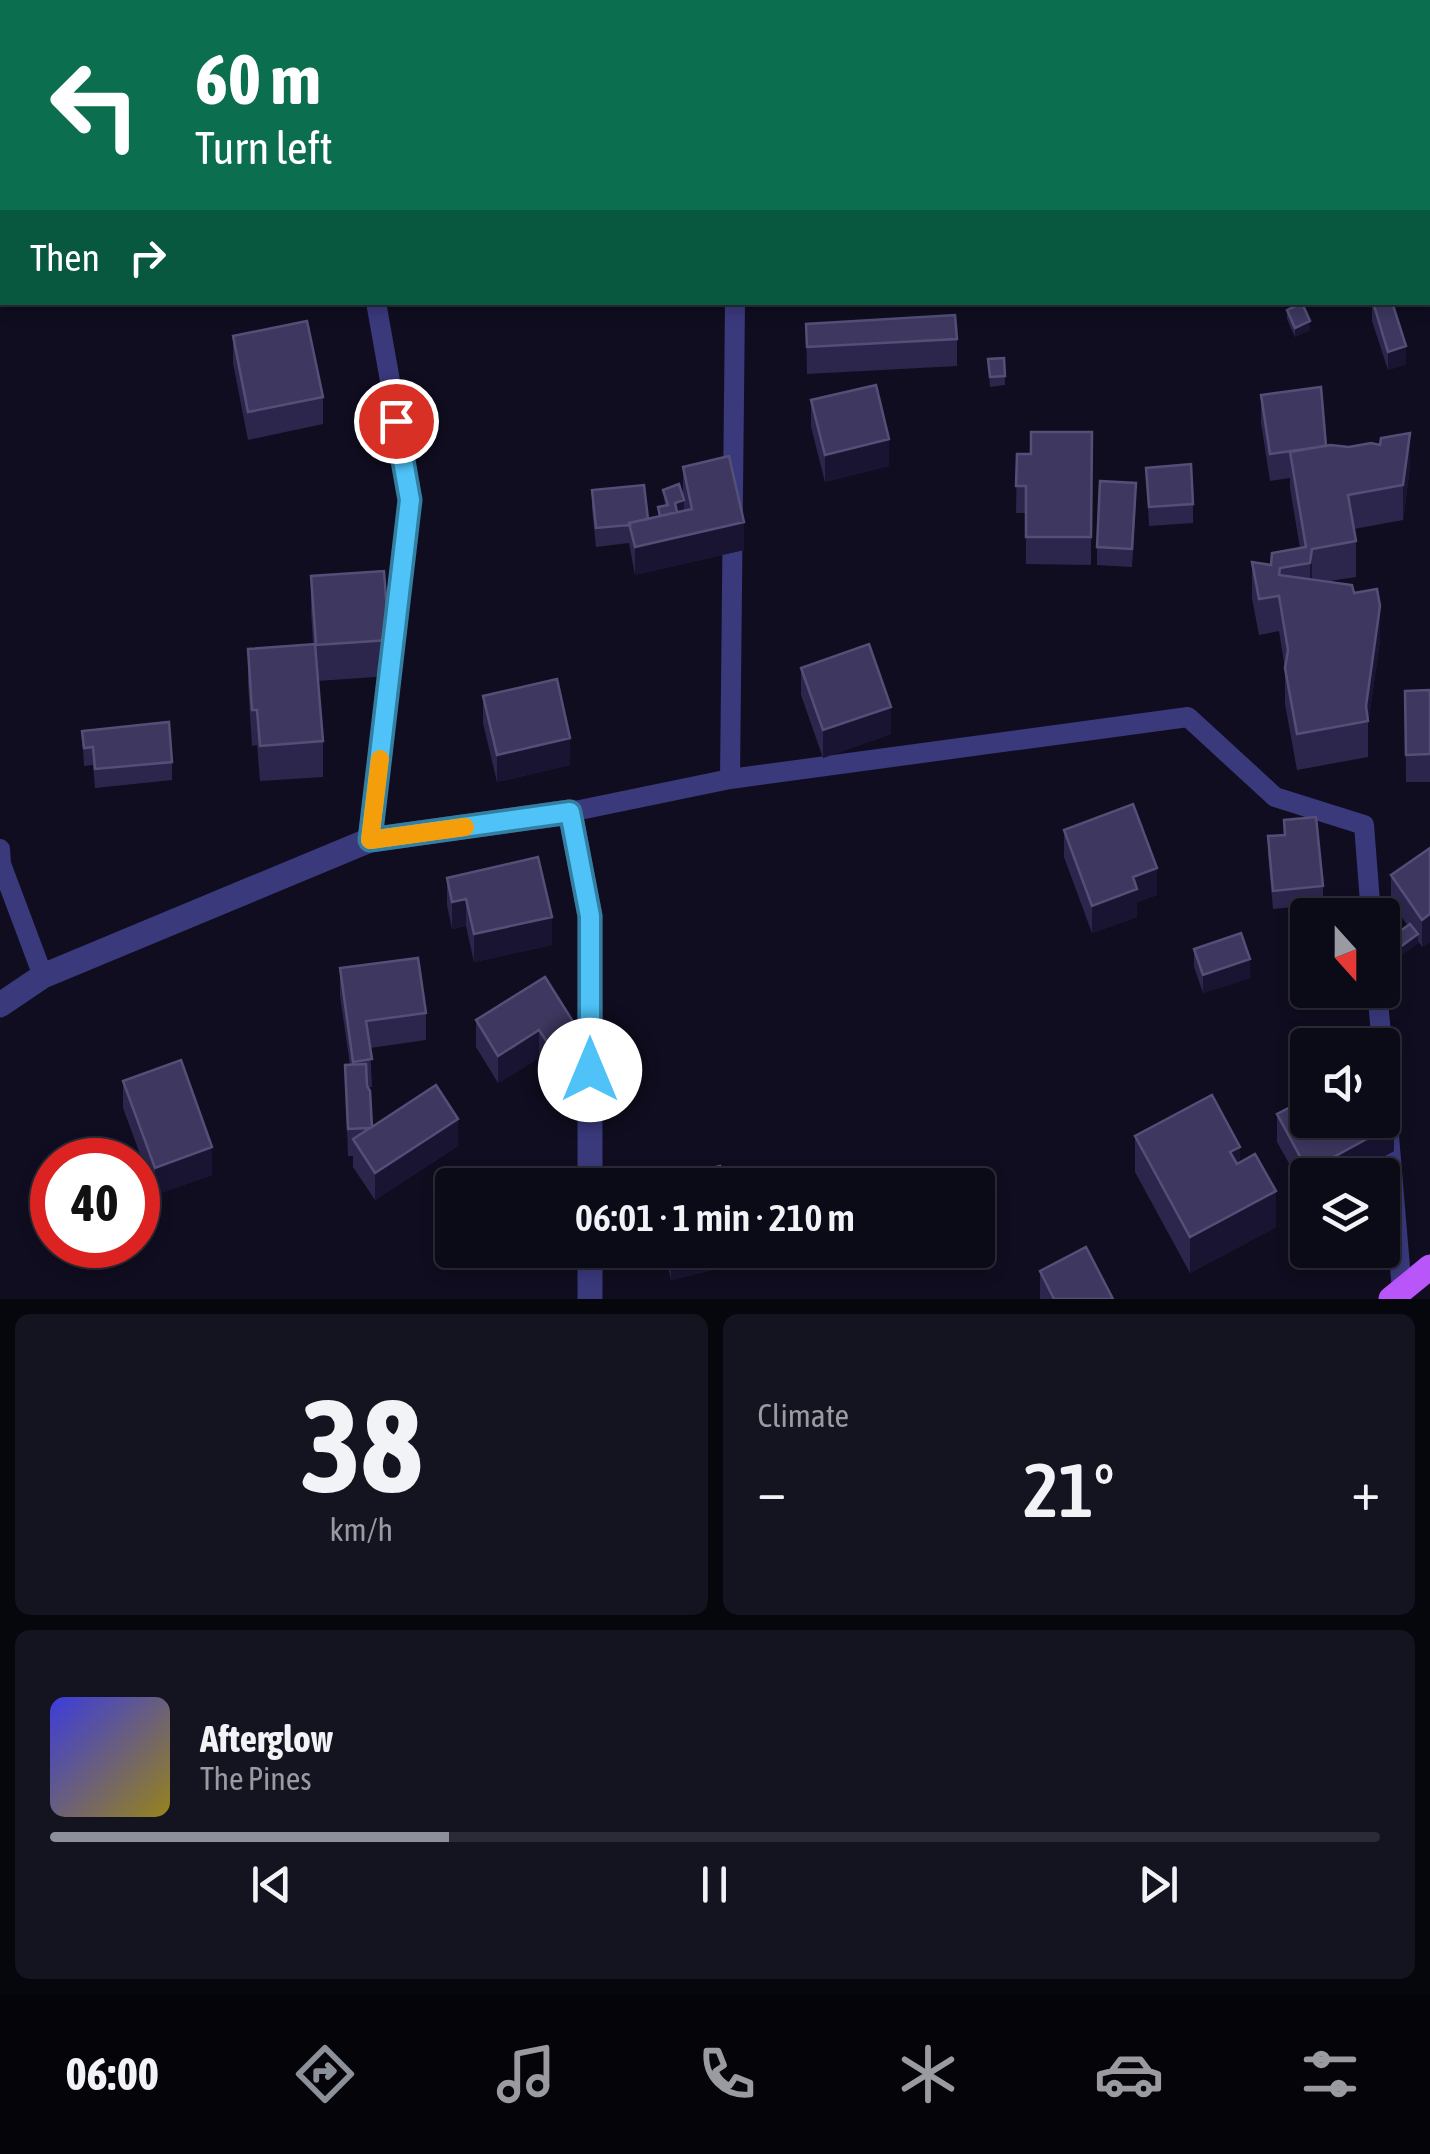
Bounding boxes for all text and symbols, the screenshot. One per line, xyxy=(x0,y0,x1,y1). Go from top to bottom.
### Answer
text: 60 m xyxy=(195,39,321,119)
icon: left xyxy=(30,40,160,170)
text: Turn left xyxy=(195,122,333,174)
icon: right xyxy=(120,230,175,285)
text: Then xyxy=(30,236,100,279)
pin xyxy=(354,379,439,464)
icon: arrive xyxy=(369,394,424,449)
north arrow xyxy=(1290,898,1400,1008)
map controls xyxy=(1290,898,1400,1268)
position arrow xyxy=(538,1018,642,1122)
button: sound xyxy=(1290,1028,1400,1138)
speed limit sign: 40 xyxy=(30,1138,160,1268)
button: layers xyxy=(1290,1158,1400,1268)
text: 06:01 · 1 min · 210 m xyxy=(575,1196,855,1239)
text: 38 xyxy=(300,1371,422,1520)
text: Climate xyxy=(758,1397,849,1434)
text: 21° xyxy=(1023,1447,1114,1533)
text: − xyxy=(758,1459,786,1522)
text: + xyxy=(1351,1459,1380,1522)
text: km/h xyxy=(330,1511,393,1548)
text: Afterglow xyxy=(200,1717,333,1760)
text: The Pines xyxy=(200,1760,312,1797)
icon: previous xyxy=(244,1857,299,1912)
icon: pause xyxy=(687,1857,742,1912)
icon: next xyxy=(1131,1857,1186,1912)
icon: directions xyxy=(290,2039,360,2109)
icon: music xyxy=(491,2039,561,2109)
icon: phone xyxy=(692,2039,762,2109)
icon: climate xyxy=(893,2039,963,2109)
icon: car xyxy=(1094,2039,1164,2109)
icon: filters xyxy=(1295,2039,1365,2109)
text: 06:00 xyxy=(65,2048,159,2100)

